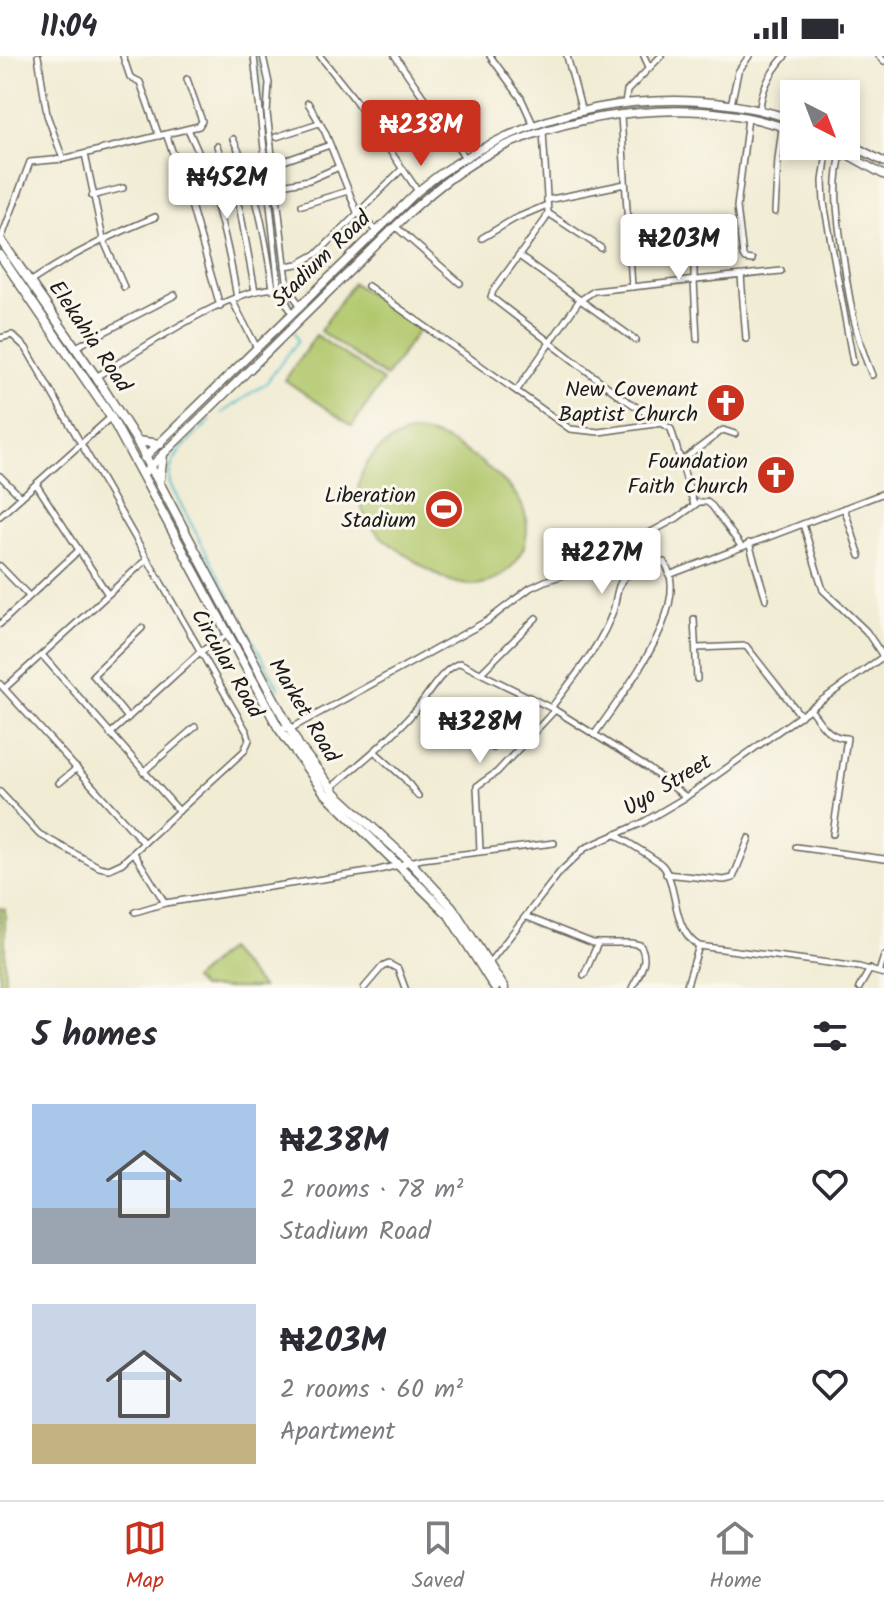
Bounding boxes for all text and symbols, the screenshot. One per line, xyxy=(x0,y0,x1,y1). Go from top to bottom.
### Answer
text: 11:04 xyxy=(40,4,97,52)
north arrow xyxy=(780,80,860,160)
map controls xyxy=(780,80,860,160)
pin: ₦238M xyxy=(365,100,477,168)
text: ₦238M xyxy=(379,105,463,147)
pin: ₦452M xyxy=(171,153,283,221)
text: ₦452M xyxy=(187,158,267,200)
street label: Stadium Road xyxy=(264,202,381,317)
pin: ₦203M xyxy=(623,214,735,282)
text: ₦203M xyxy=(638,219,720,261)
street label: Elekahia Road xyxy=(38,274,140,401)
place label: New Covenant Baptist Church xyxy=(558,373,698,433)
church icon: New Covenant Baptist Church xyxy=(705,382,747,424)
place label: Foundation Faith Church xyxy=(627,445,748,505)
church icon: Foundation Faith Church xyxy=(755,454,797,496)
place label: Liberation Stadium xyxy=(324,479,416,539)
sports icon: Liberation Stadium xyxy=(423,488,465,530)
pin: ₦227M xyxy=(546,528,658,596)
text: ₦227M xyxy=(561,533,643,575)
street label: Circular Road xyxy=(180,602,272,726)
street label: Market Road xyxy=(258,652,349,771)
pin: ₦328M xyxy=(424,697,536,765)
text: ₦328M xyxy=(438,702,522,744)
street label: Uyo Street xyxy=(617,746,719,826)
text: 5 homes xyxy=(32,1009,157,1063)
icon: filters xyxy=(808,1014,852,1058)
text: ₦238M xyxy=(280,1115,389,1169)
icon: home xyxy=(96,1136,192,1232)
icon: heart xyxy=(808,1162,852,1206)
text: 2 rooms · 78 m² xyxy=(280,1169,463,1211)
text: Stadium Road xyxy=(280,1211,431,1253)
text: ₦203M xyxy=(280,1315,386,1369)
icon: home xyxy=(96,1336,192,1432)
icon: heart xyxy=(808,1362,852,1406)
text: 2 rooms · 60 m² xyxy=(280,1369,463,1411)
text: Apartment xyxy=(280,1411,395,1453)
tab: Map xyxy=(123,1516,167,1599)
tab: Saved xyxy=(412,1516,464,1599)
tab: Home xyxy=(709,1516,761,1599)

